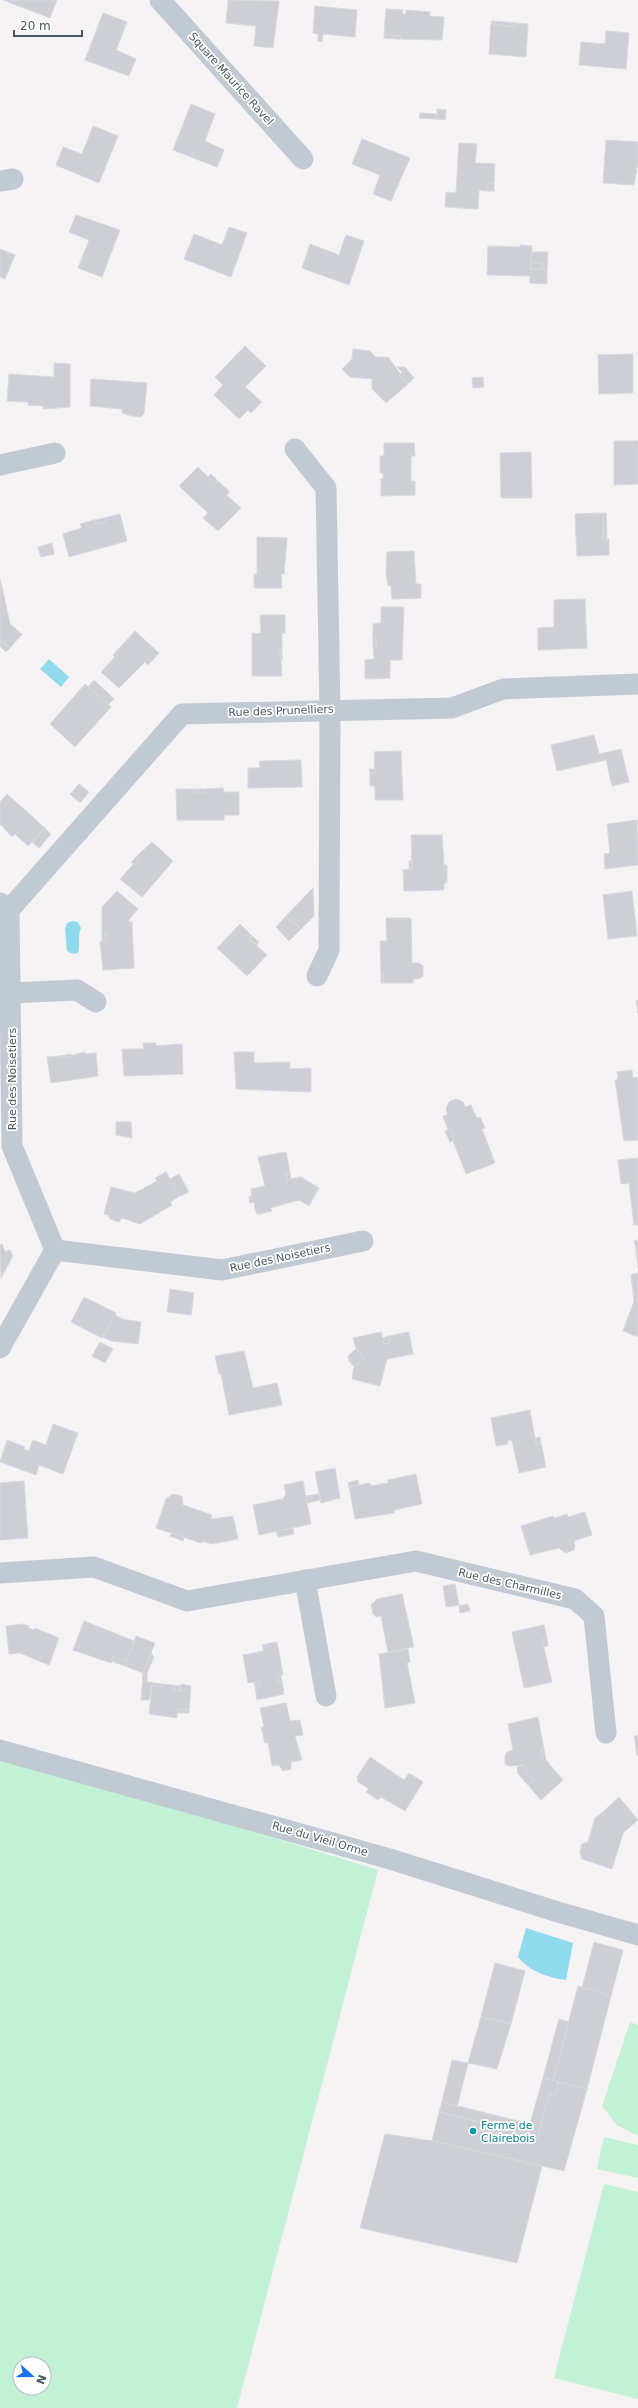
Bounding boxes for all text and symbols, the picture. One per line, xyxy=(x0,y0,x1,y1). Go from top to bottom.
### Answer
scale bar xyxy=(14,12,82,38)
text: 20 m xyxy=(20,19,51,33)
street label: Square Maurice Ravel xyxy=(186,30,276,128)
street label: Rue des Prunelliers xyxy=(228,703,334,719)
street label: Rue des Noisetiers xyxy=(6,1028,19,1130)
street label: Rue des Noisetiers xyxy=(229,1241,332,1275)
street label: Rue des Charmilles xyxy=(457,1566,563,1602)
street label: Rue du Vieil Orme xyxy=(271,1819,370,1859)
place label: Ferme de Clairebois xyxy=(481,2119,535,2145)
marker: Ferme de Clairebois xyxy=(468,2126,478,2136)
north arrow xyxy=(12,2356,52,2396)
text: N xyxy=(33,2373,49,2386)

